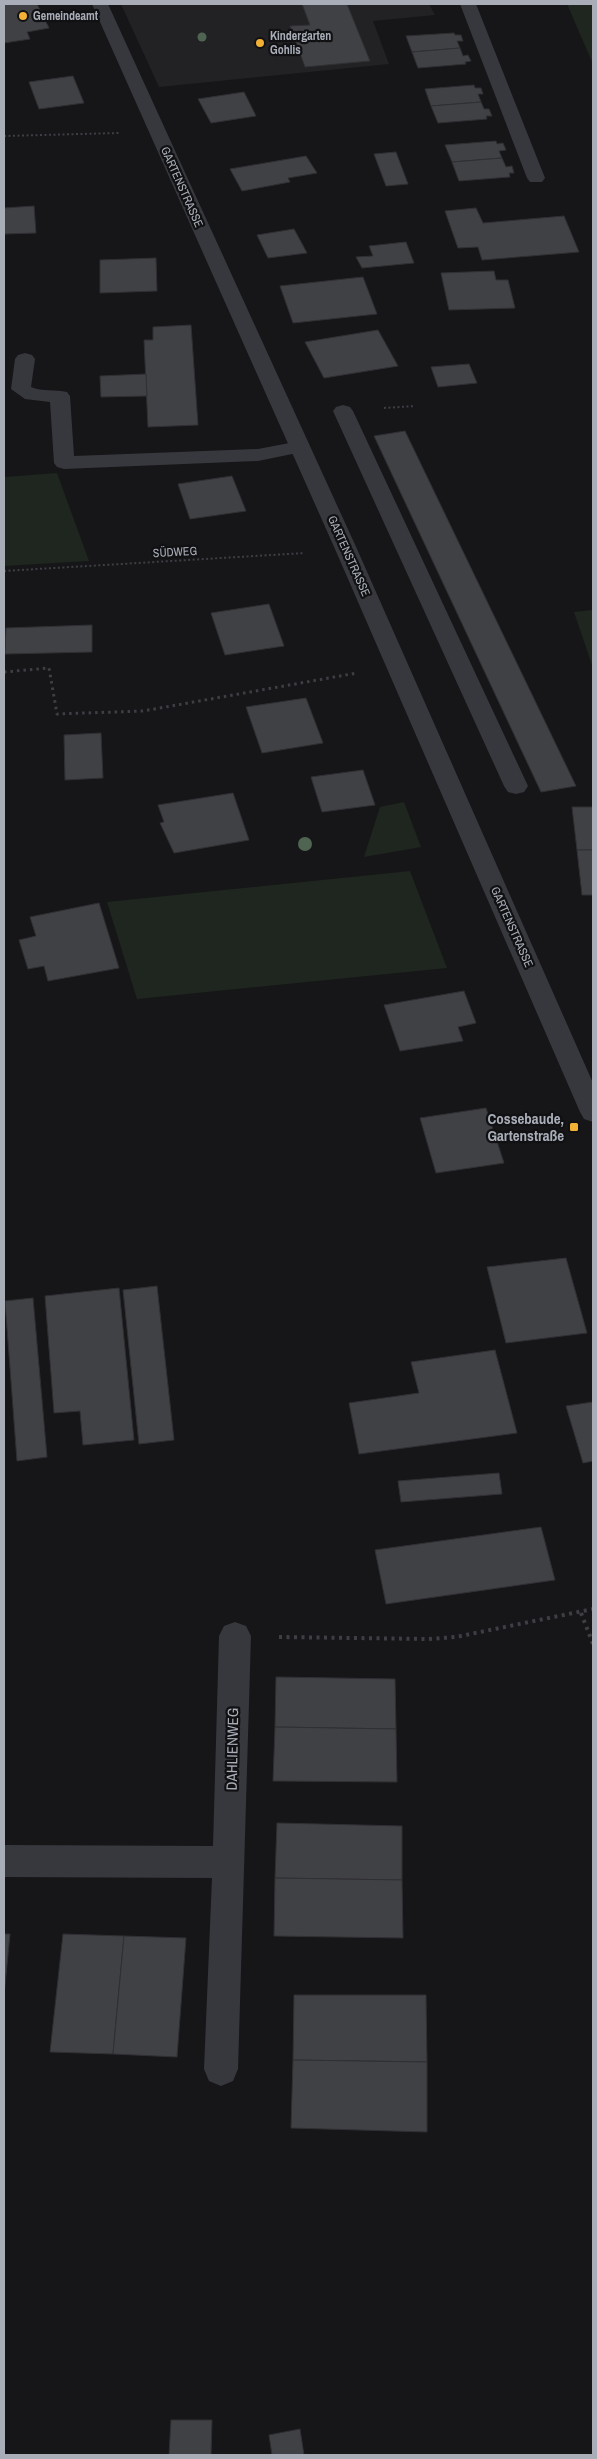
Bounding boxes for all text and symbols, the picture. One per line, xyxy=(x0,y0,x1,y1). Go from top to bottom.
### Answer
place label: Gemeindeamt xyxy=(33,8,99,24)
marker: Gemeindeamt xyxy=(17,10,29,22)
place label: Kindergarten Gohlis xyxy=(270,28,331,58)
marker: Kindergarten Gohlis xyxy=(254,37,266,49)
street label: GARTENSTRASSE xyxy=(157,144,207,230)
street label: GARTENSTRASSE xyxy=(324,513,374,599)
street label: SÜDWEG xyxy=(152,542,198,561)
street label: GARTENSTRASSE xyxy=(487,884,537,970)
place label: Cossebaude, Gartenstraße xyxy=(487,1108,564,1146)
marker: Cossebaude, Gartenstraße xyxy=(568,1121,580,1133)
street label: DAHLIENWEG xyxy=(221,1707,243,1791)

